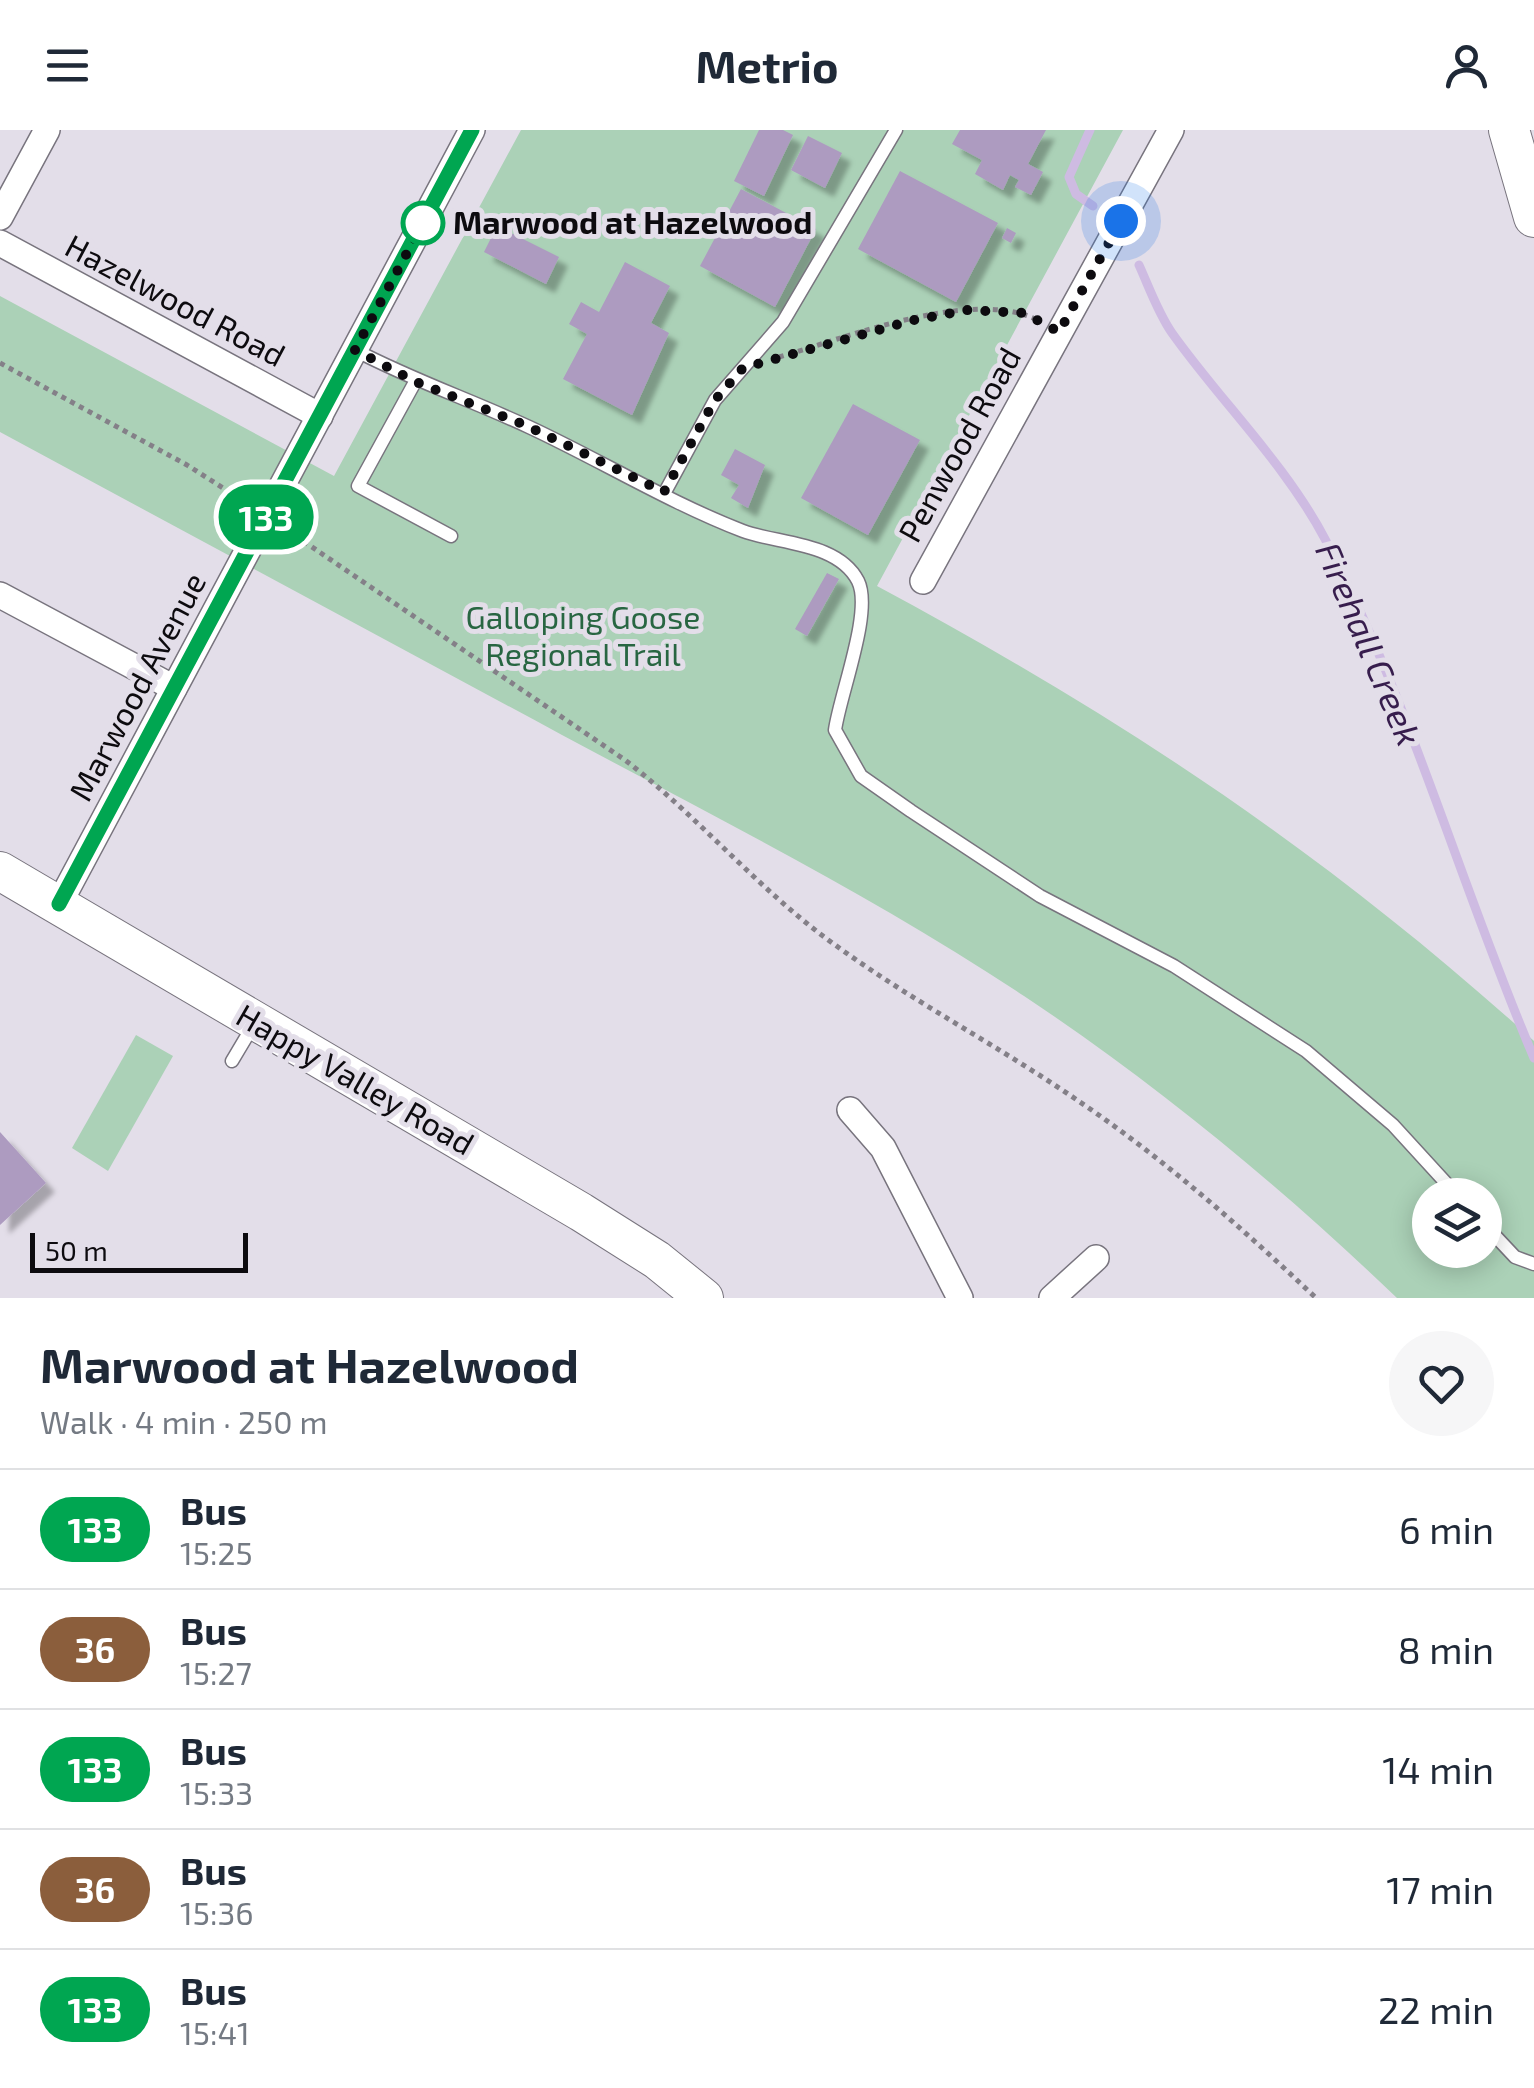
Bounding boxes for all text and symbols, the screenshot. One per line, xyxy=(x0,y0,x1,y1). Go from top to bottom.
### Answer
icon: menu xyxy=(40,38,95,93)
text: Metrio xyxy=(695,38,839,92)
icon: person xyxy=(1439,38,1494,93)
your location xyxy=(1096,196,1146,246)
marker: Marwood at Hazelwood xyxy=(402,202,444,244)
place label: Marwood at Hazelwood xyxy=(453,202,812,240)
street label: Hazelwood Road xyxy=(60,225,292,373)
street label: Penwood Road xyxy=(889,340,1027,548)
line badge: 133 xyxy=(208,484,324,550)
text: 133 xyxy=(239,496,293,538)
water label: Firehall Creek xyxy=(1308,535,1432,751)
street label: Marwood Avenue xyxy=(60,565,212,807)
park label: Galloping Goose Regional Trail xyxy=(466,597,700,672)
street label: Happy Valley Road xyxy=(231,995,481,1162)
map controls xyxy=(1412,1178,1502,1268)
button: layers xyxy=(1412,1178,1502,1268)
scale bar xyxy=(30,1228,248,1272)
text: 50 m xyxy=(45,1233,108,1267)
button: heart xyxy=(1389,1331,1494,1436)
text: Marwood at Hazelwood xyxy=(40,1335,579,1393)
text: Walk · 4 min · 250 m xyxy=(40,1402,328,1440)
text: Bus xyxy=(180,1487,247,1533)
text: 6 min xyxy=(1399,1506,1494,1552)
text: 133 xyxy=(68,1508,122,1550)
text: 15:25 xyxy=(180,1533,253,1571)
text: Bus xyxy=(180,1607,247,1653)
text: 8 min xyxy=(1398,1626,1494,1672)
text: 36 xyxy=(75,1628,115,1670)
text: 15:27 xyxy=(180,1653,252,1691)
text: Bus xyxy=(180,1727,247,1773)
text: 14 min xyxy=(1382,1746,1494,1792)
text: 133 xyxy=(68,1748,122,1790)
text: 15:33 xyxy=(180,1773,253,1811)
text: Bus xyxy=(180,1847,247,1893)
text: 17 min xyxy=(1386,1866,1494,1912)
text: 36 xyxy=(75,1868,115,1910)
text: 15:36 xyxy=(180,1893,254,1931)
text: Bus xyxy=(180,1967,247,2013)
text: 22 min xyxy=(1378,1986,1494,2032)
text: 133 xyxy=(68,1988,122,2030)
text: 15:41 xyxy=(180,2013,250,2051)

